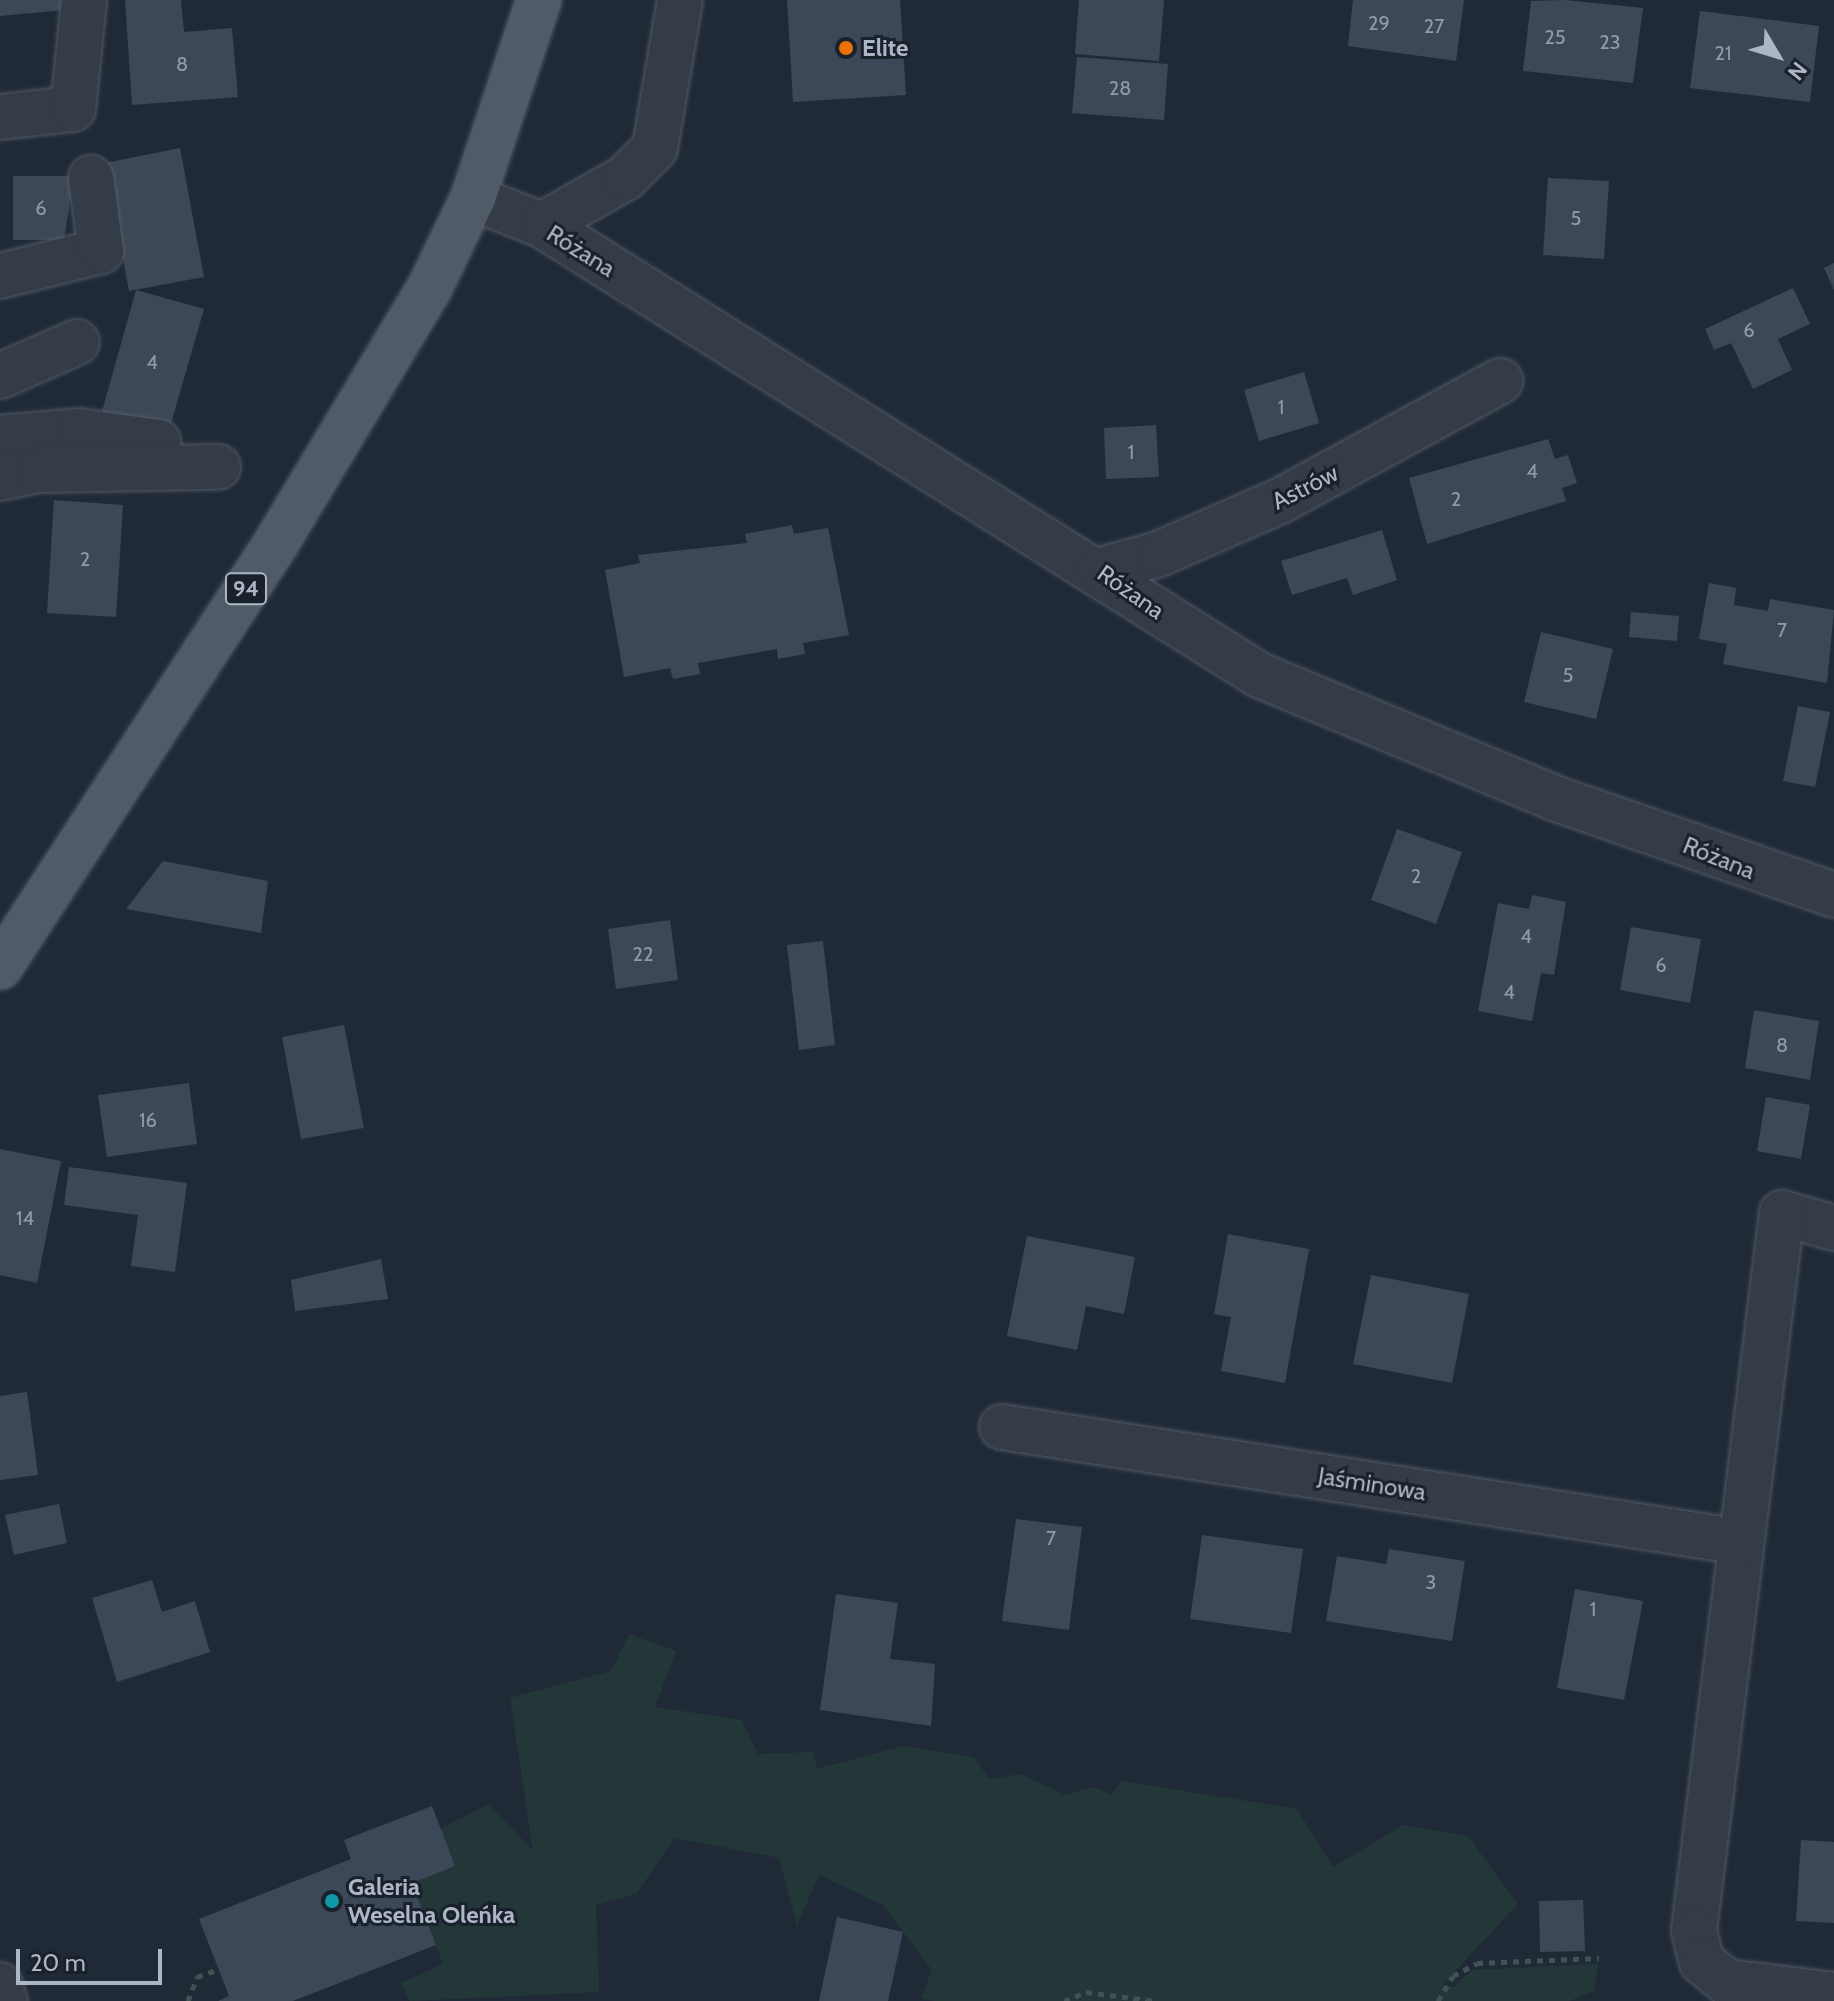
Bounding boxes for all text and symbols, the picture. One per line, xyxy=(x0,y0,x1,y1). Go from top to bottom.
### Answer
house number: 29 xyxy=(1368,11,1390,35)
house number: 27 xyxy=(1424,14,1444,38)
north arrow xyxy=(1738,16,1818,96)
house number: 25 xyxy=(1544,25,1566,49)
house number: 23 xyxy=(1599,30,1621,54)
place label: Elite xyxy=(862,34,908,62)
marker: Elite xyxy=(837,39,855,57)
house number: 21 xyxy=(1715,41,1731,65)
house number: 8 xyxy=(176,52,188,76)
text: N xyxy=(1782,57,1813,86)
house number: 28 xyxy=(1109,76,1131,100)
house number: 6 xyxy=(35,196,47,220)
house number: 5 xyxy=(1571,206,1581,230)
street label: Różana xyxy=(542,219,620,283)
house number: 6 xyxy=(1743,318,1755,342)
house number: 4 xyxy=(146,350,158,374)
house number: 1 xyxy=(1278,395,1284,419)
house number: 1 xyxy=(1128,440,1134,464)
street label: Astrów xyxy=(1267,458,1343,516)
house number: 4 xyxy=(1526,459,1538,483)
house number: 2 xyxy=(1451,487,1461,511)
house number: 2 xyxy=(80,547,90,571)
street label: Różana xyxy=(1092,559,1170,625)
road number: 94 xyxy=(224,571,268,607)
house number: 7 xyxy=(1777,618,1787,642)
house number: 5 xyxy=(1563,663,1573,687)
street label: Różana xyxy=(1679,831,1759,885)
house number: 2 xyxy=(1411,864,1421,888)
house number: 4 xyxy=(1520,924,1532,948)
house number: 22 xyxy=(633,942,653,966)
house number: 6 xyxy=(1655,953,1667,977)
house number: 4 xyxy=(1503,980,1515,1004)
house number: 8 xyxy=(1776,1033,1788,1057)
house number: 16 xyxy=(139,1108,157,1132)
house number: 14 xyxy=(16,1206,34,1230)
street label: Jaśminowa xyxy=(1316,1461,1428,1507)
house number: 7 xyxy=(1046,1526,1056,1550)
house number: 3 xyxy=(1426,1570,1436,1594)
house number: 1 xyxy=(1590,1597,1596,1621)
place label: Galeria Weselna Oleńka xyxy=(348,1873,515,1929)
marker: Galeria Weselna Oleńka xyxy=(323,1892,341,1910)
scale bar xyxy=(20,1933,166,1983)
text: 20 m xyxy=(30,1948,86,1977)

